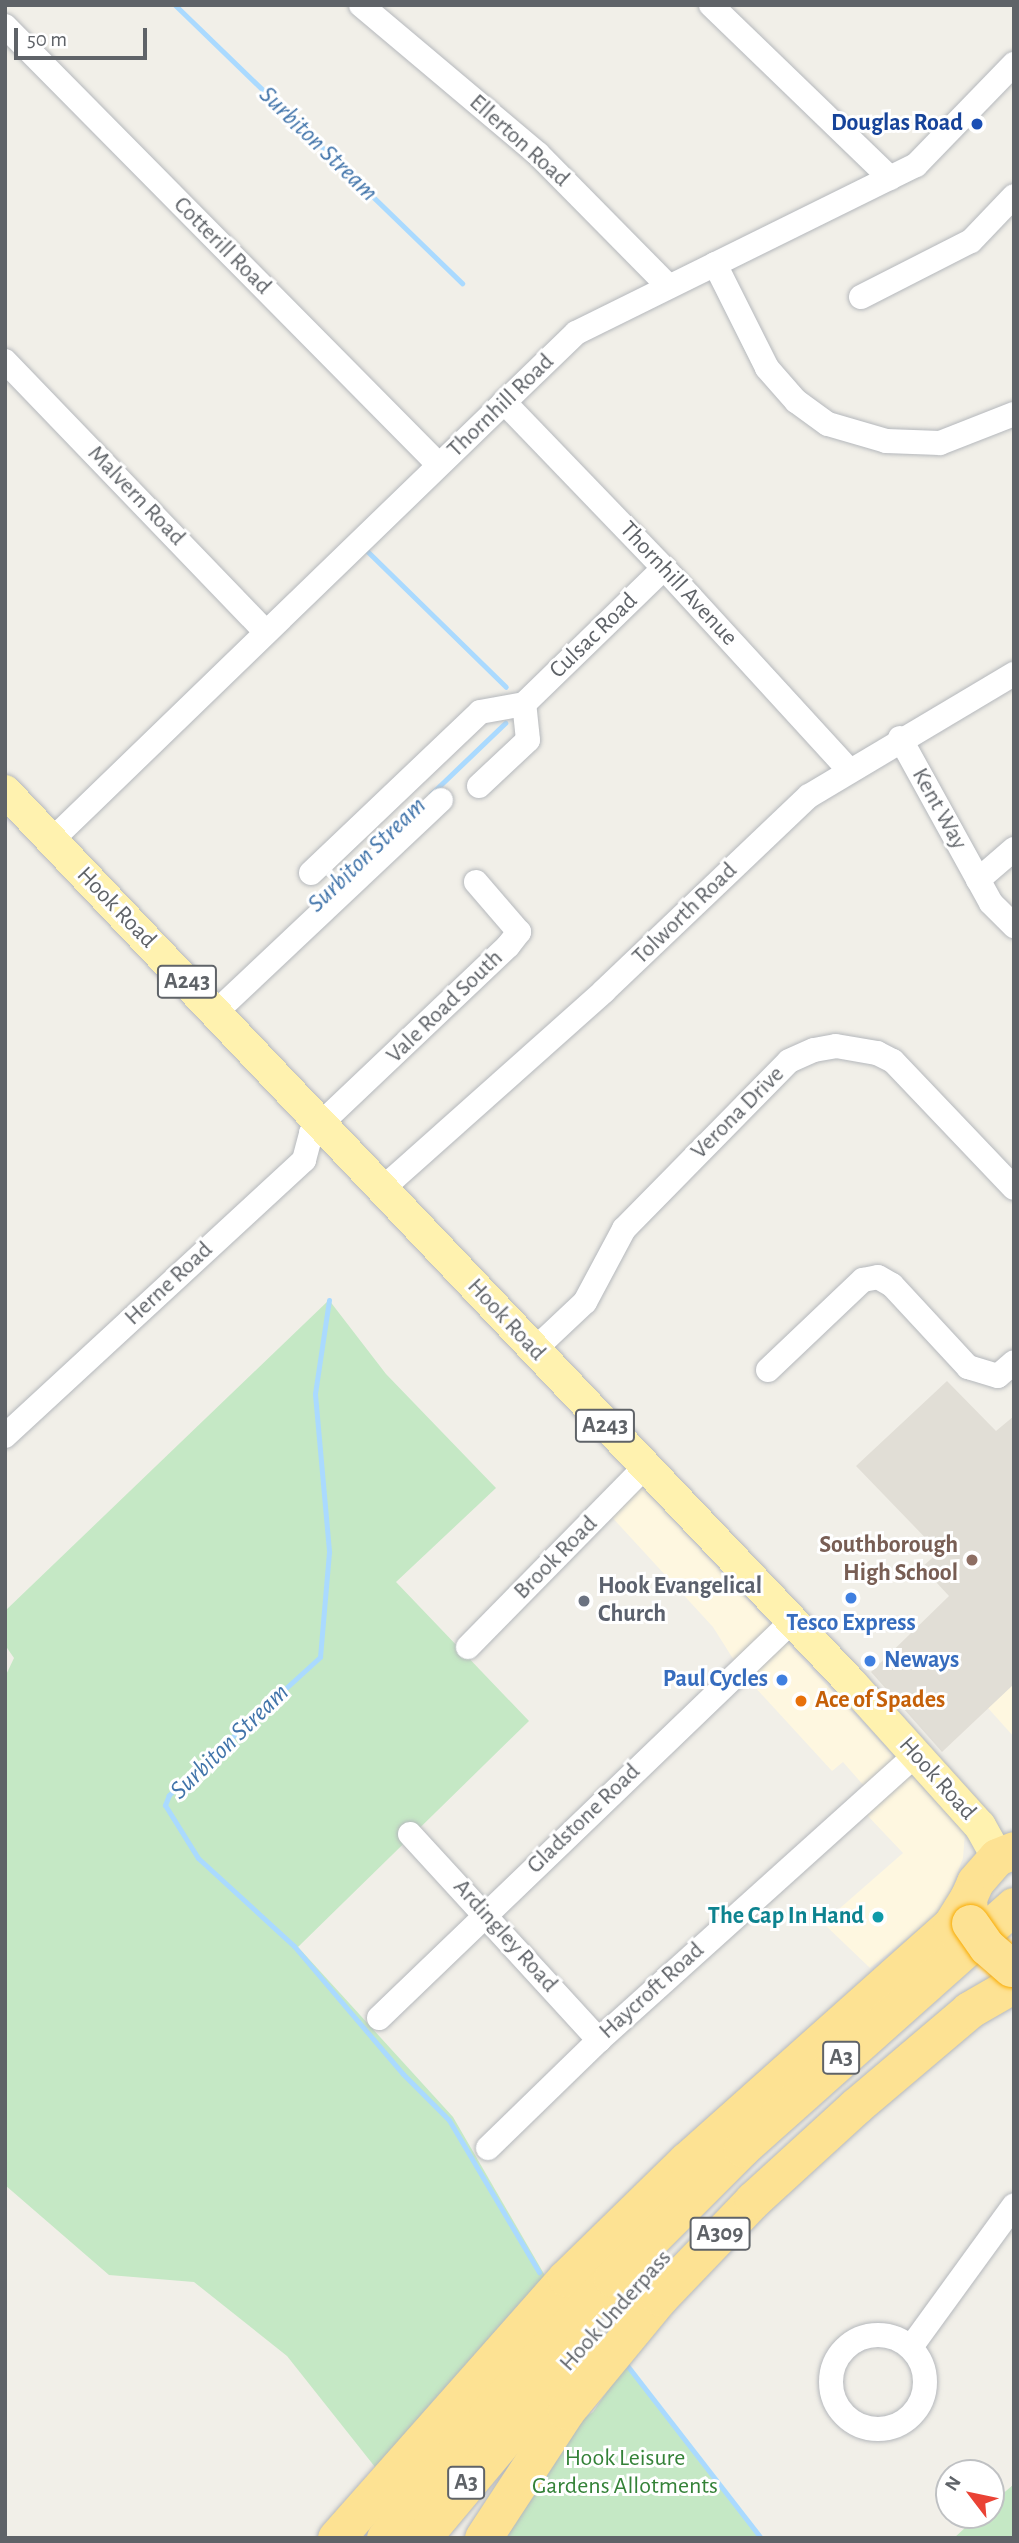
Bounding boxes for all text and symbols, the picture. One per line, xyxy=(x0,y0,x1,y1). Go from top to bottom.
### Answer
scale bar xyxy=(18,14,150,58)
text: 50 m xyxy=(27,29,67,50)
water label: Surbiton Stream xyxy=(252,80,384,208)
street label: Ellerton Road xyxy=(463,88,575,194)
place label: Douglas Road xyxy=(831,110,963,138)
marker: Douglas Road xyxy=(969,116,985,132)
street label: Cotterill Road xyxy=(167,191,277,301)
street label: Thornhill Road xyxy=(442,348,560,464)
street label: Malvern Road xyxy=(81,440,191,552)
street label: Thornhill Avenue xyxy=(613,516,743,652)
street label: Culsac Road xyxy=(544,587,644,685)
street label: Kent Way xyxy=(905,763,973,855)
water label: Surbiton Stream xyxy=(301,791,433,919)
street label: Tolworth Road xyxy=(627,857,743,971)
street label: Hook Road xyxy=(70,861,162,955)
street label: Vale Road South xyxy=(381,944,509,1070)
road number: A243 xyxy=(156,962,218,1001)
street label: Verona Drive xyxy=(685,1060,791,1166)
street label: Herne Road xyxy=(119,1236,219,1332)
street label: Hook Road xyxy=(461,1273,551,1367)
road number: A243 xyxy=(574,1406,636,1446)
street label: Brook Road xyxy=(508,1510,604,1606)
place label: Southborough High School xyxy=(819,1532,958,1588)
marker: Southborough High School xyxy=(964,1552,980,1568)
place label: Hook Evangelical Church xyxy=(598,1573,762,1629)
marker: Tesco Express xyxy=(843,1590,859,1606)
marker: Hook Evangelical Church xyxy=(576,1593,592,1609)
place label: Tesco Express xyxy=(786,1610,916,1638)
place label: Neways xyxy=(884,1647,959,1675)
marker: Neways xyxy=(862,1653,878,1669)
place label: Paul Cycles xyxy=(663,1666,768,1694)
marker: Paul Cycles xyxy=(774,1672,790,1688)
water label: Surbiton Stream xyxy=(164,1678,296,1806)
place label: Ace of Spades xyxy=(815,1687,945,1715)
marker: Ace of Spades xyxy=(793,1693,809,1709)
street label: Hook Road xyxy=(892,1731,982,1827)
street label: Gladstone Road xyxy=(521,1758,647,1880)
street label: Ardingley Road xyxy=(447,1873,563,1999)
place label: The Cap In Hand xyxy=(708,1903,864,1931)
marker: The Cap In Hand xyxy=(870,1909,886,1925)
street label: Haycroft Road xyxy=(594,1936,710,2046)
road number: A3 xyxy=(822,2038,860,2078)
road number: A309 xyxy=(688,2214,752,2254)
street label: Hook Underpass xyxy=(554,2244,678,2378)
park label: Hook Leisure Gardens Allotments xyxy=(532,2445,718,2501)
north arrow xyxy=(935,2459,1005,2529)
road number: A3 xyxy=(447,2464,485,2502)
text: N xyxy=(942,2473,965,2494)

